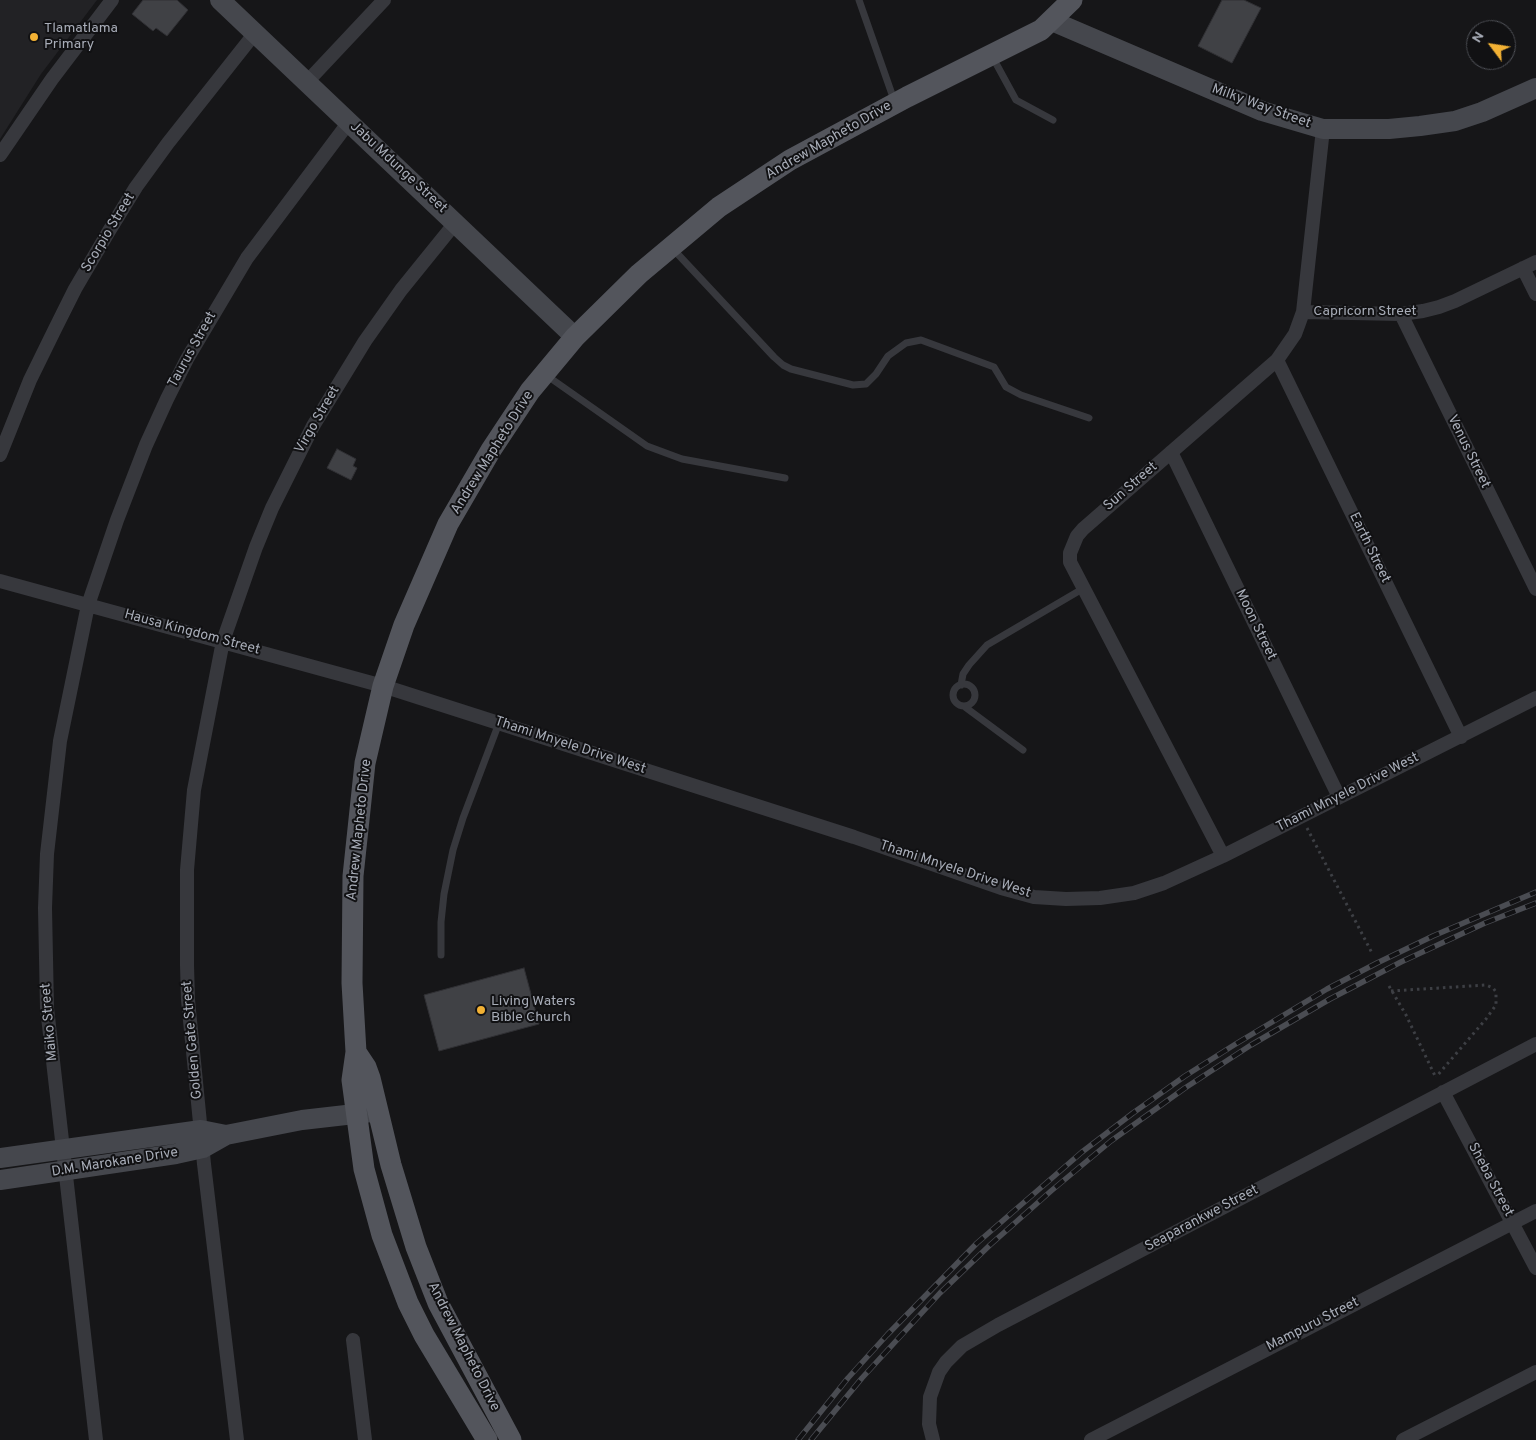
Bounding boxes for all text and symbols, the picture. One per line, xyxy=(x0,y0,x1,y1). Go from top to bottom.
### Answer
north arrow xyxy=(1466,20,1516,70)
place label: Tlamatlama Primary xyxy=(44,21,118,54)
text: N xyxy=(1469,29,1488,46)
marker: Tlamatlama Primary xyxy=(28,31,40,43)
street label: Milky Way Street xyxy=(1209,81,1313,133)
street label: Andrew Mapheto Drive xyxy=(763,98,895,184)
street label: Jabu Mdunge Street xyxy=(346,119,450,217)
street label: Scorpio Street xyxy=(79,190,139,276)
street label: Capricorn Street xyxy=(1313,304,1417,320)
street label: Taurus Street xyxy=(165,309,221,391)
street label: Virgo Street xyxy=(292,383,344,457)
street label: Andrew Mapheto Drive xyxy=(448,388,538,518)
street label: Venus Street xyxy=(1443,413,1493,491)
street label: Sun Street xyxy=(1101,459,1161,515)
street label: Earth Street xyxy=(1345,510,1393,586)
street label: Moon Street xyxy=(1231,587,1279,663)
street label: Hausa Kingdom Street xyxy=(122,607,262,659)
street label: Thami Mnyele Drive West xyxy=(492,714,648,778)
street label: Thami Mnyele Drive West xyxy=(1274,750,1422,836)
street label: Andrew Mapheto Drive xyxy=(344,758,376,902)
street label: Thami Mnyele Drive West xyxy=(877,838,1033,902)
street label: Golden Gate Street xyxy=(179,980,207,1100)
street label: Maiko Street xyxy=(38,982,62,1062)
place label: Living Waters Bible Church xyxy=(491,994,576,1026)
marker: Living Waters Bible Church xyxy=(475,1004,487,1016)
street label: Sheba Street xyxy=(1464,1140,1516,1220)
street label: D.M. Marokane Drive xyxy=(51,1145,179,1181)
street label: Seaparankwe Street xyxy=(1142,1182,1262,1256)
street label: Andrew Mapheto Drive xyxy=(423,1280,503,1414)
street label: Mampuru Street xyxy=(1264,1295,1362,1355)

